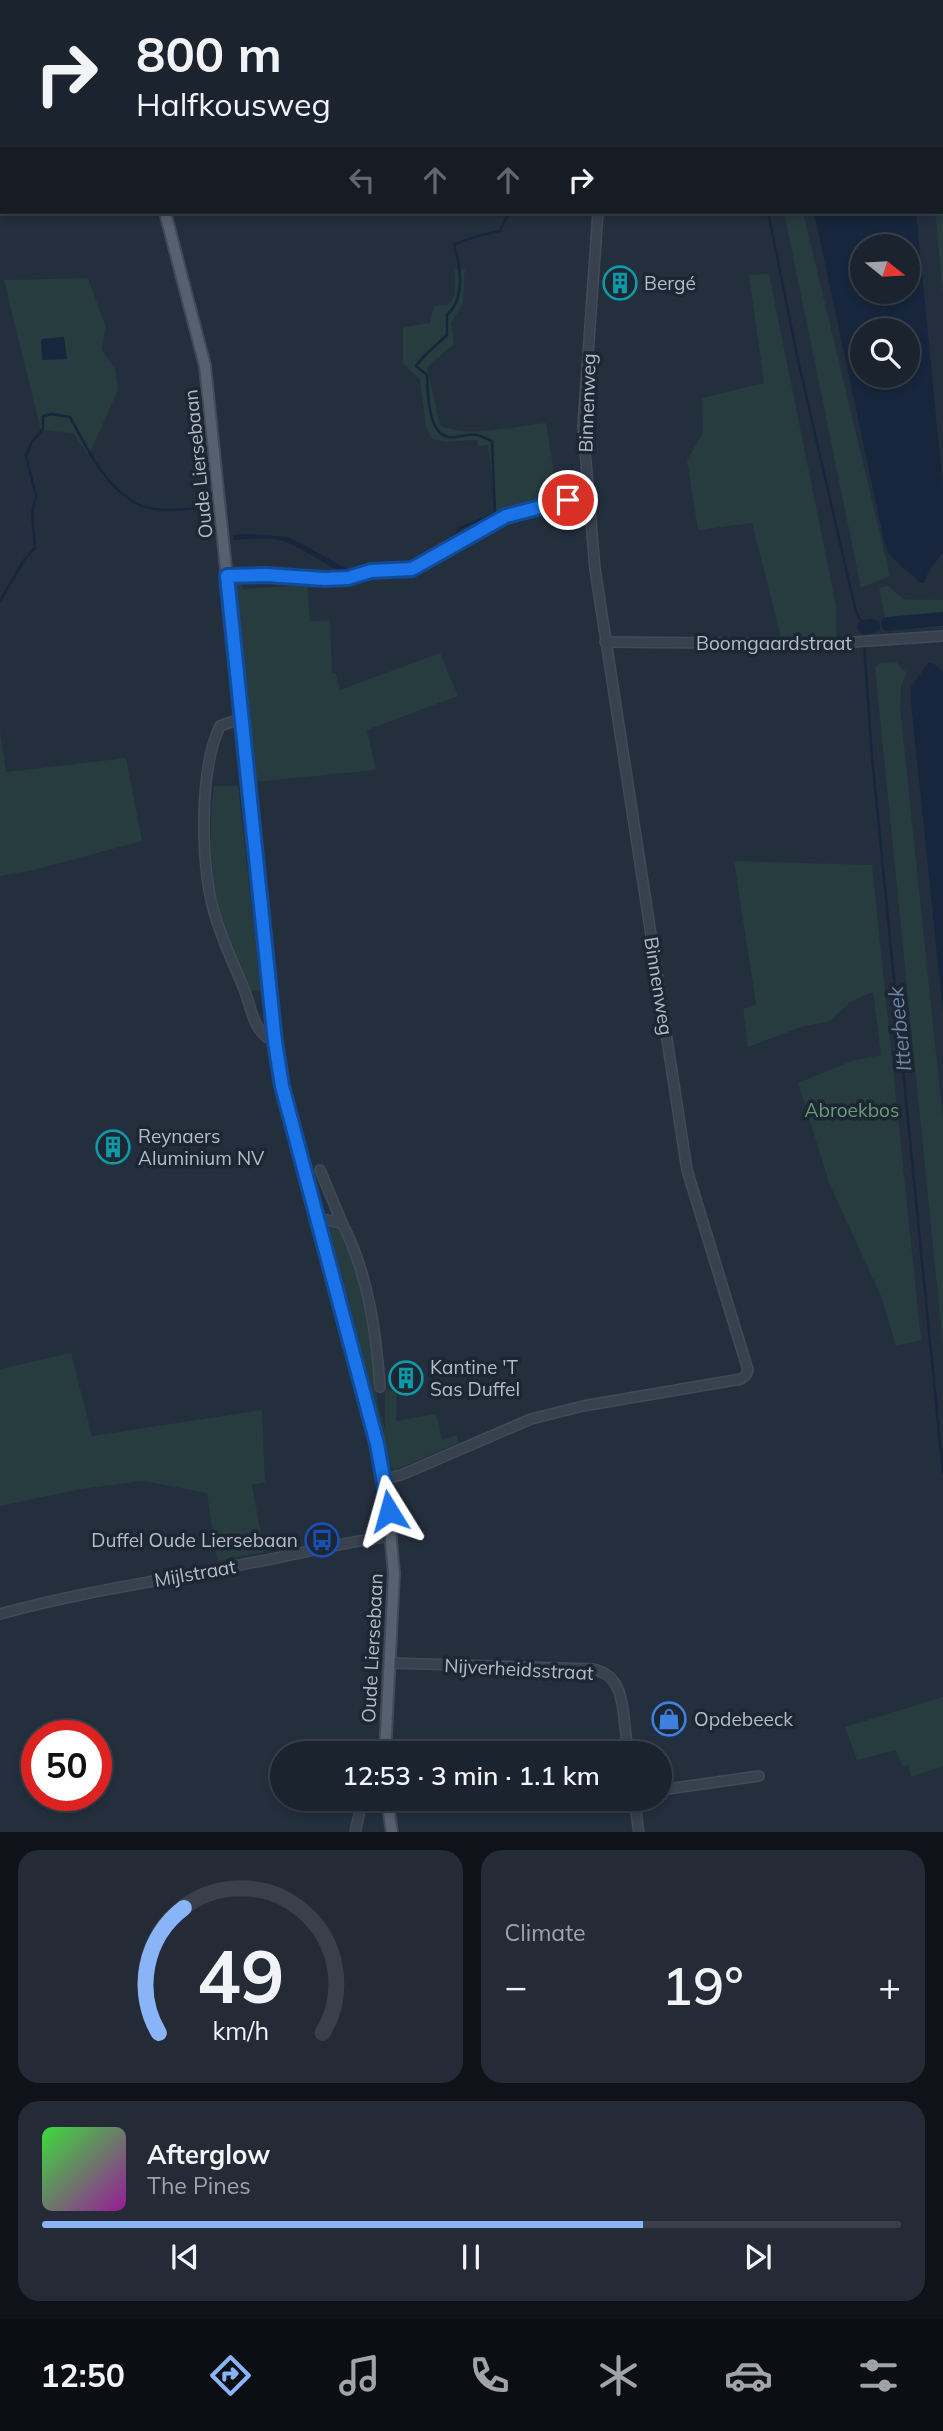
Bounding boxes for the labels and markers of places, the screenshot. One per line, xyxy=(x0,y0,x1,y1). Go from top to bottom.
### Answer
building icon: Bergé xyxy=(601,264,639,302)
place label: Bergé xyxy=(644,271,696,295)
pin xyxy=(538,470,598,530)
place label: Reynaers Aluminium NV xyxy=(138,1124,265,1170)
building icon: Reynaers Aluminium NV xyxy=(94,1128,132,1166)
place label: Kantine 'T Sas Duffel xyxy=(430,1355,520,1401)
building icon: Kantine 'T Sas Duffel xyxy=(387,1359,425,1397)
bus stop icon: Duffel Oude Liersebaan xyxy=(303,1521,341,1559)
place label: Duffel Oude Liersebaan xyxy=(91,1528,298,1552)
shop icon: Opdebeeck xyxy=(650,1700,688,1738)
place label: Opdebeeck xyxy=(694,1707,793,1731)

